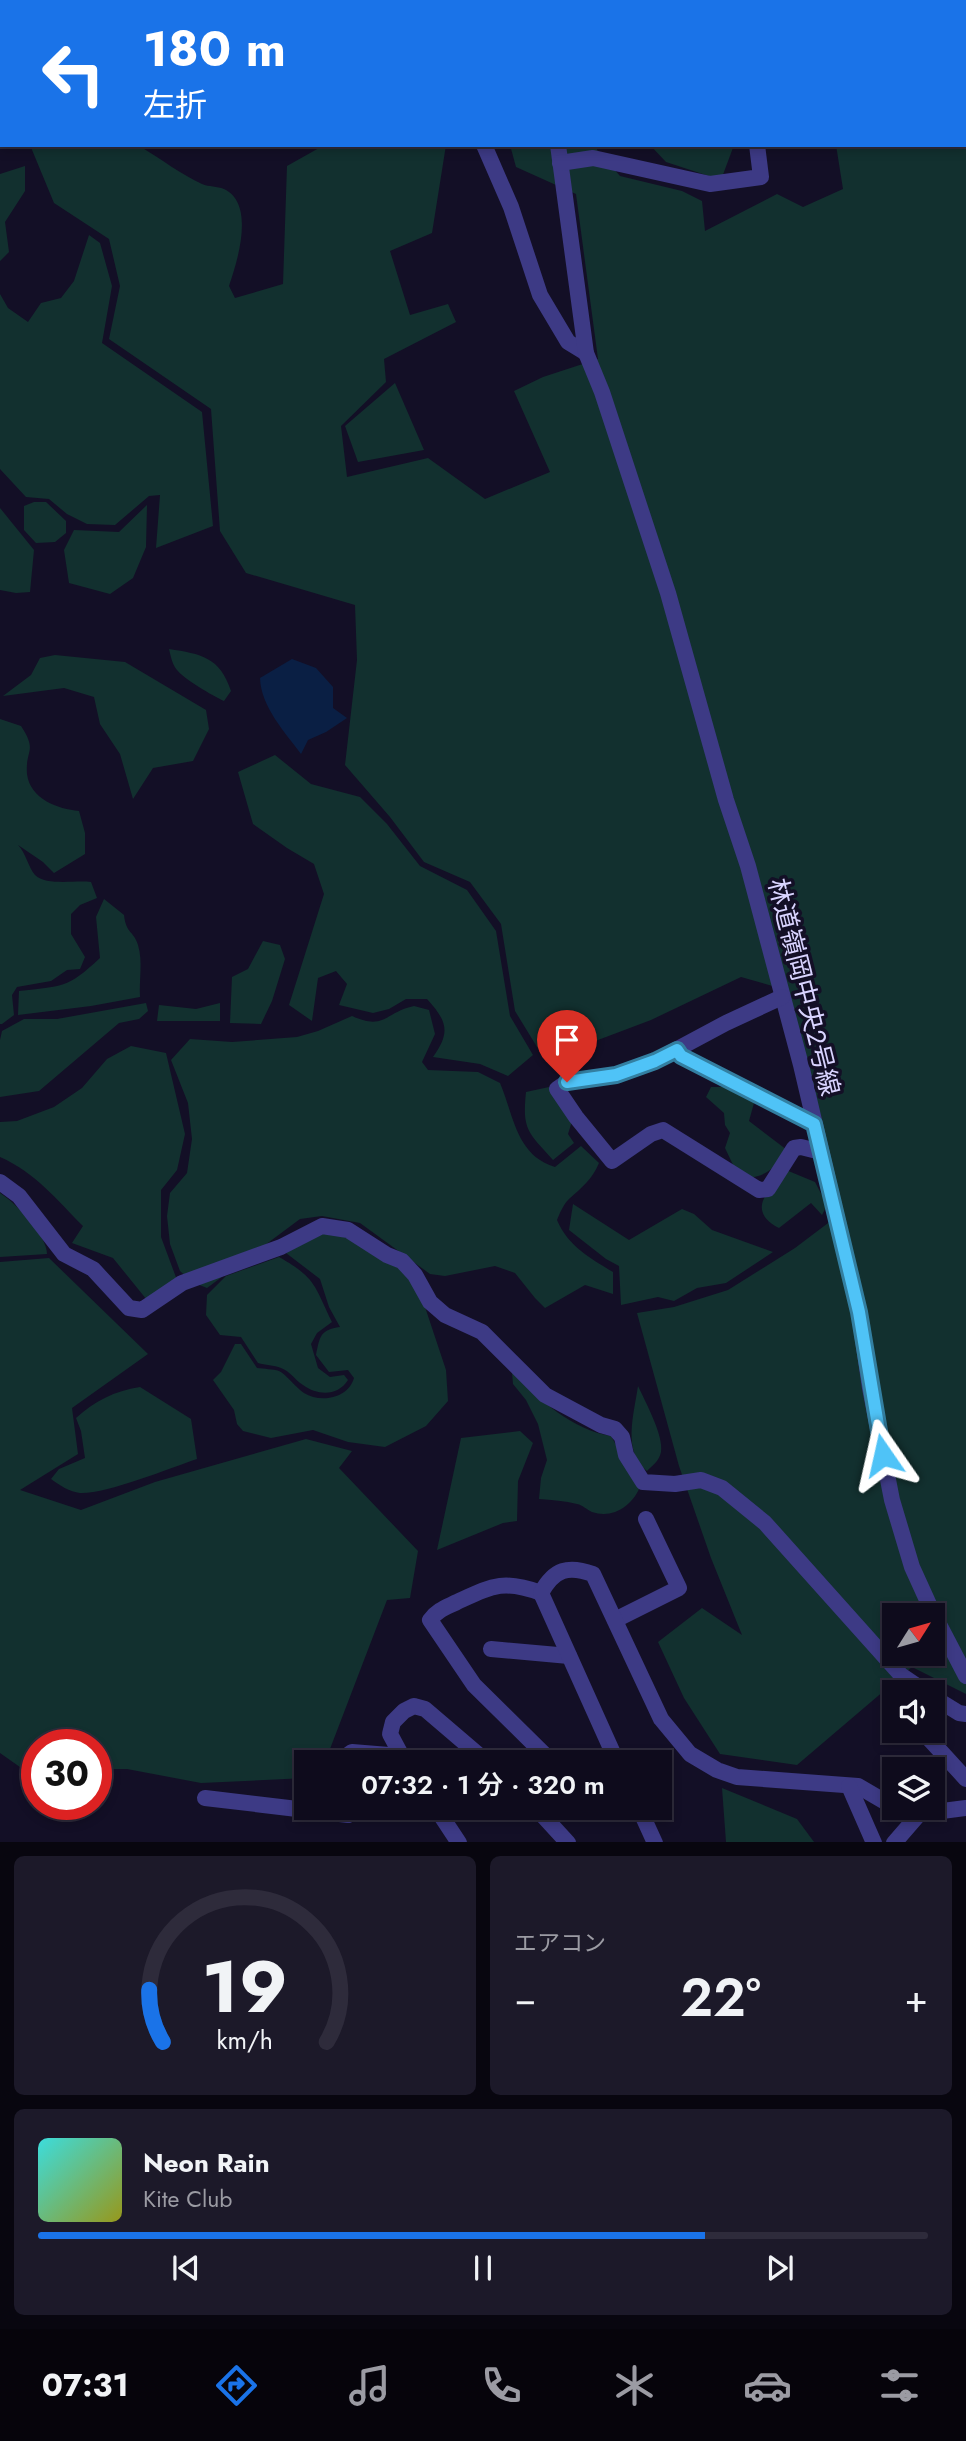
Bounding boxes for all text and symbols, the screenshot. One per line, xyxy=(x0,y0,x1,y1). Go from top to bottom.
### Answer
text: 180 m xyxy=(143,14,286,84)
icon: left xyxy=(28,28,119,119)
text: 左折 xyxy=(143,82,207,128)
street label: 林道嶺岡中央2号線 xyxy=(759,874,849,1100)
pin xyxy=(537,1010,597,1082)
icon: arrive xyxy=(548,1021,586,1059)
position arrow xyxy=(846,1418,920,1492)
north arrow xyxy=(882,1603,945,1666)
map controls xyxy=(882,1603,945,1820)
button: sound xyxy=(882,1680,945,1743)
speed limit sign: 30 xyxy=(21,1729,112,1820)
button: layers xyxy=(882,1757,945,1820)
text: 07:32 · 1 分 · 320 m xyxy=(361,1766,605,1804)
text: エアコン xyxy=(514,1926,606,1960)
text: 19 xyxy=(202,1934,288,2039)
text: 22° xyxy=(680,1960,761,2036)
text: − xyxy=(514,1971,536,2026)
text: + xyxy=(905,1971,928,2026)
text: km/h xyxy=(217,2021,273,2057)
text: Neon Rain xyxy=(143,2144,270,2182)
text: Kite Club xyxy=(143,2182,232,2216)
icon: previous xyxy=(167,2249,205,2287)
icon: pause xyxy=(464,2249,502,2287)
icon: next xyxy=(761,2249,799,2287)
icon: directions xyxy=(212,2361,261,2410)
icon: music xyxy=(345,2361,394,2410)
icon: phone xyxy=(477,2361,526,2410)
icon: climate xyxy=(610,2361,659,2410)
icon: car xyxy=(743,2361,792,2410)
icon: filters xyxy=(875,2361,924,2410)
text: 07:31 xyxy=(42,2362,129,2408)

